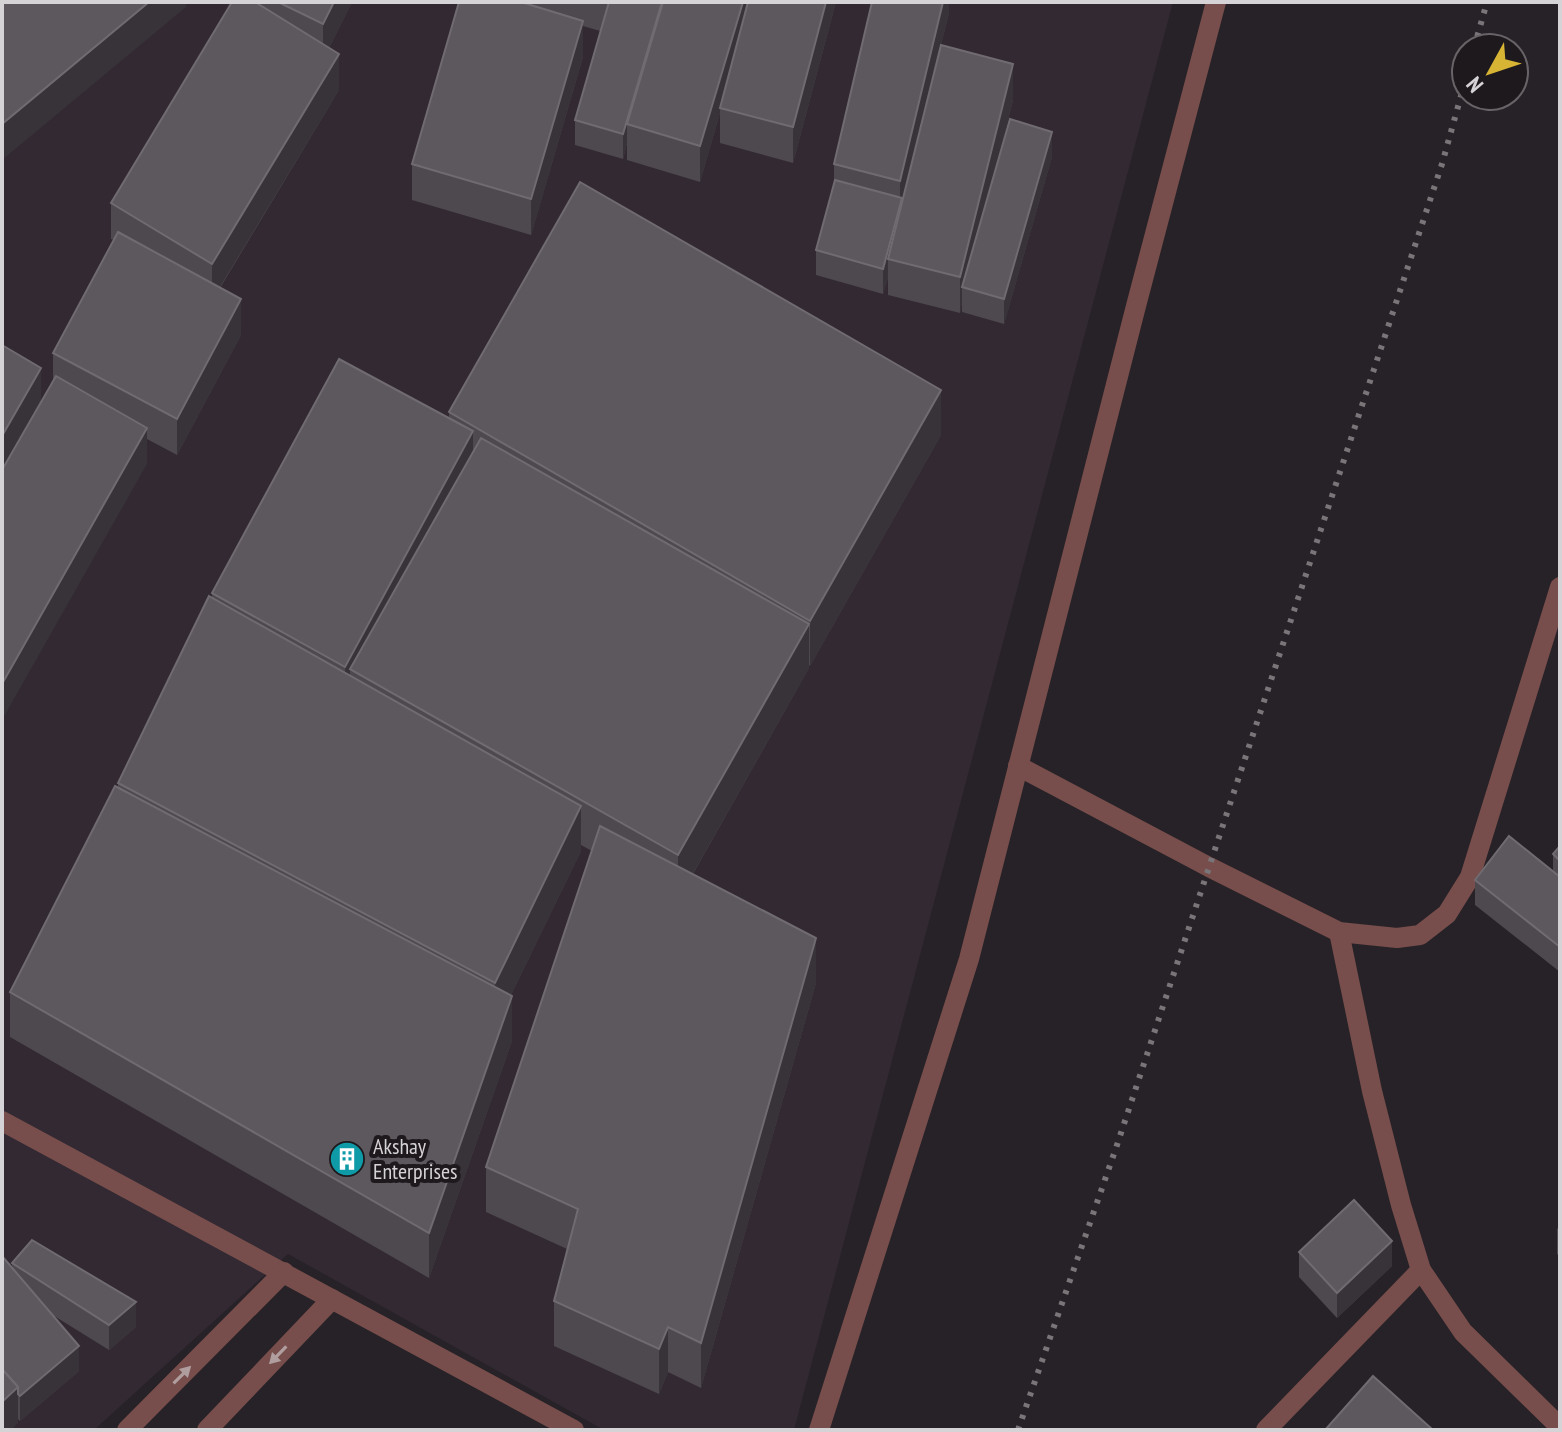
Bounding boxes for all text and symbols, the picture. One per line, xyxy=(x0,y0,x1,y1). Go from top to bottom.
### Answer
north arrow xyxy=(1450,32,1530,112)
text: N xyxy=(1460,71,1489,98)
place label: Akshay Enterprises xyxy=(373,1132,457,1185)
building icon: Akshay Enterprises xyxy=(328,1140,366,1178)
one-way arrow xyxy=(270,1345,288,1364)
one-way arrow xyxy=(172,1366,190,1385)

